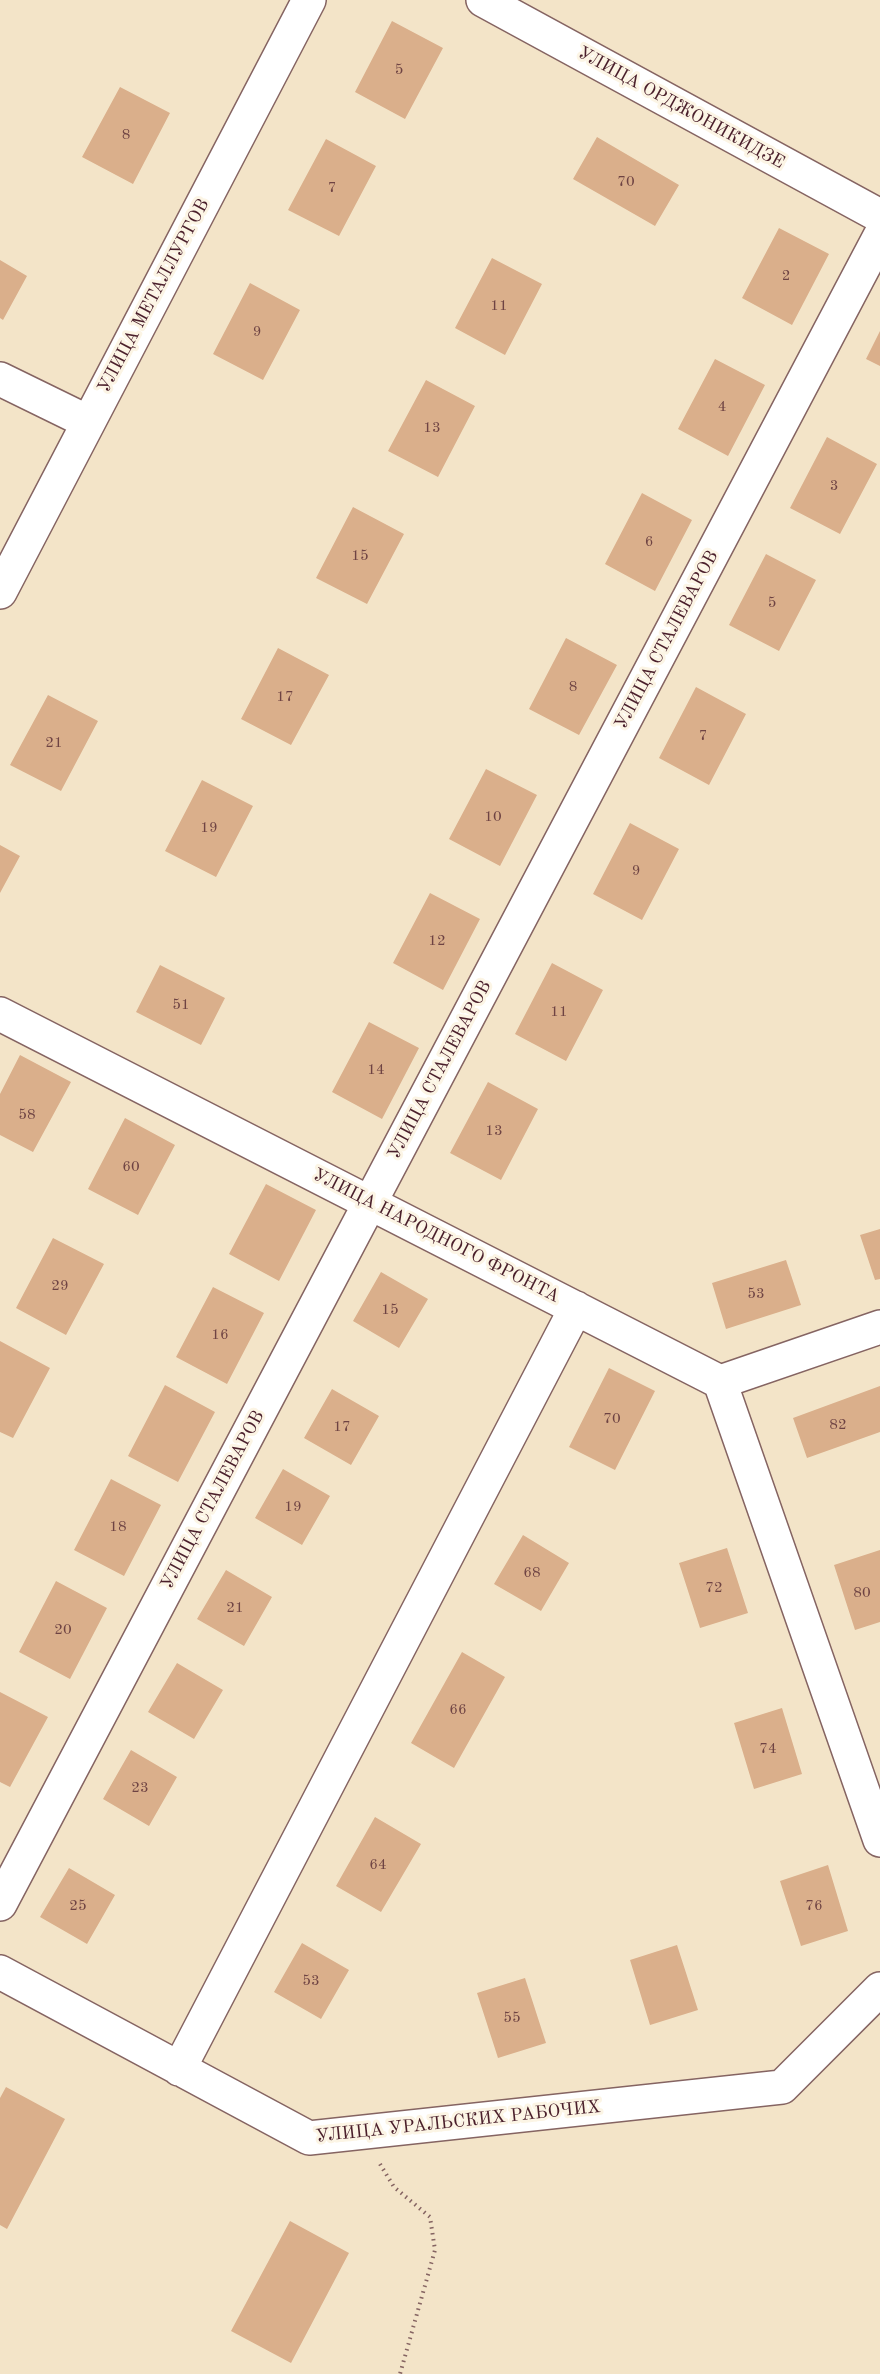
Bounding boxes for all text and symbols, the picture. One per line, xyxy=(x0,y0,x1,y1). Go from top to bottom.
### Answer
street label: УЛИЦА ОРДЖОНИКИДЗЕ xyxy=(574,42,788,174)
house number: 5 xyxy=(395,61,403,79)
house number: 8 xyxy=(122,126,130,144)
house number: 70 xyxy=(617,173,635,191)
house number: 7 xyxy=(328,179,336,197)
street label: УЛИЦА МЕТАЛЛУРГОВ xyxy=(94,195,214,397)
house number: 2 xyxy=(782,267,790,285)
house number: 11 xyxy=(490,297,508,315)
house number: 9 xyxy=(253,323,261,341)
house number: 4 xyxy=(718,398,726,416)
house number: 13 xyxy=(423,419,441,437)
house number: 3 xyxy=(830,477,838,495)
house number: 6 xyxy=(645,533,653,551)
house number: 15 xyxy=(351,547,369,565)
street label: УЛИЦА СТАЛЕВАРОВ xyxy=(611,547,723,733)
house number: 5 xyxy=(768,594,776,612)
house number: 8 xyxy=(569,678,577,696)
house number: 17 xyxy=(276,688,294,706)
house number: 7 xyxy=(699,727,707,745)
house number: 21 xyxy=(45,734,63,752)
house number: 10 xyxy=(484,808,502,826)
house number: 19 xyxy=(200,819,218,837)
house number: 9 xyxy=(632,862,640,880)
house number: 12 xyxy=(428,932,446,950)
street label: УЛИЦА СТАЛЕВАРОВ xyxy=(384,977,496,1163)
house number: 51 xyxy=(172,996,190,1014)
house number: 11 xyxy=(550,1003,568,1021)
house number: 14 xyxy=(367,1061,385,1079)
house number: 58 xyxy=(18,1106,36,1124)
house number: 13 xyxy=(485,1122,503,1140)
house number: 60 xyxy=(122,1158,140,1176)
street label: УЛИЦА НАРОДНОГО ФРОНТА xyxy=(309,1164,563,1308)
house number: 29 xyxy=(51,1277,69,1295)
house number: 53 xyxy=(747,1285,765,1303)
house number: 15 xyxy=(381,1301,399,1319)
house number: 16 xyxy=(211,1326,229,1344)
street label: УЛИЦА СТАЛЕВАРОВ xyxy=(157,1407,269,1593)
house number: 70 xyxy=(603,1410,621,1428)
house number: 82 xyxy=(829,1416,847,1434)
house number: 17 xyxy=(333,1418,351,1436)
house number: 19 xyxy=(284,1498,302,1516)
house number: 18 xyxy=(109,1518,127,1536)
house number: 68 xyxy=(523,1564,541,1582)
house number: 72 xyxy=(705,1579,723,1597)
house number: 80 xyxy=(853,1584,871,1602)
house number: 21 xyxy=(226,1599,244,1617)
house number: 20 xyxy=(54,1621,72,1639)
house number: 66 xyxy=(449,1701,467,1719)
house number: 74 xyxy=(759,1740,777,1758)
house number: 23 xyxy=(131,1779,149,1797)
house number: 64 xyxy=(369,1856,387,1874)
house number: 25 xyxy=(69,1897,87,1915)
house number: 76 xyxy=(805,1897,823,1915)
house number: 53 xyxy=(302,1972,320,1990)
house number: 55 xyxy=(503,2009,521,2027)
street label: УЛИЦА УРАЛЬСКИХ РАБОЧИХ xyxy=(315,2096,601,2148)

